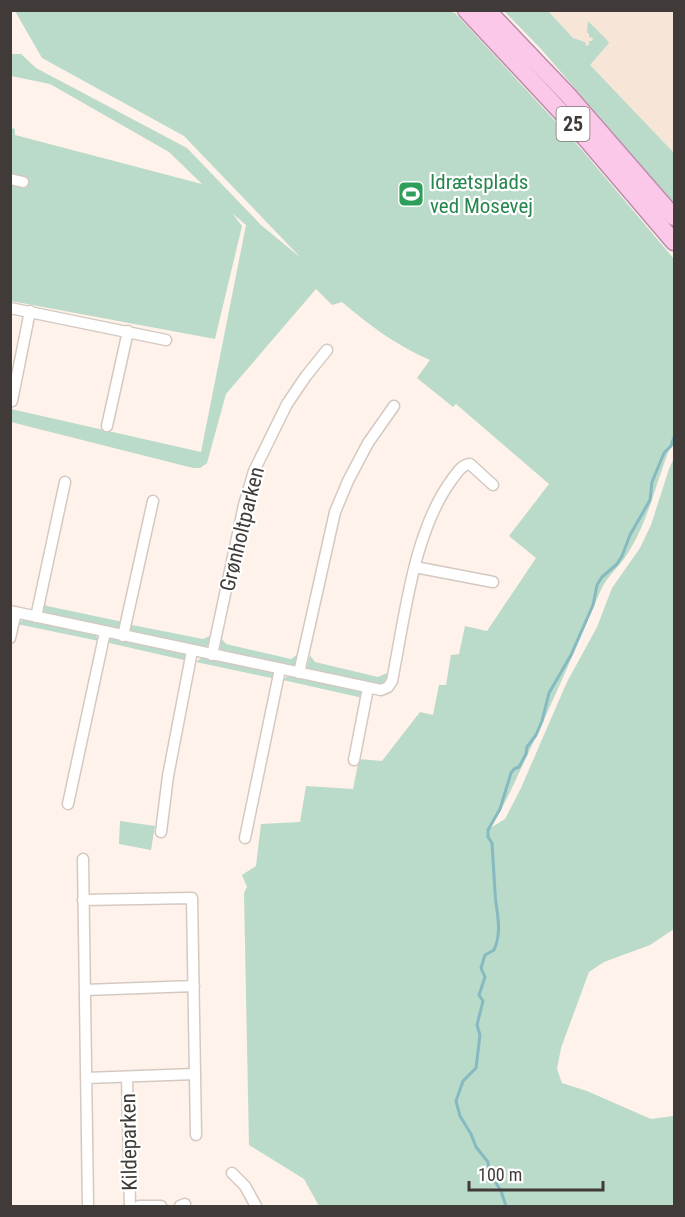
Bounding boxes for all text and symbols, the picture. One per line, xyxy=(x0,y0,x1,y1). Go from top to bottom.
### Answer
road number: 25 xyxy=(556,107,590,141)
place label: Idrætsplads ved Mosevej xyxy=(430,170,533,218)
sports icon: Idrætsplads ved Mosevej xyxy=(396,179,426,209)
street label: Grønholtparken xyxy=(215,464,269,594)
street label: Kildeparken xyxy=(116,1093,142,1191)
scale bar xyxy=(469,1154,602,1192)
text: 100 m xyxy=(478,1164,522,1185)

